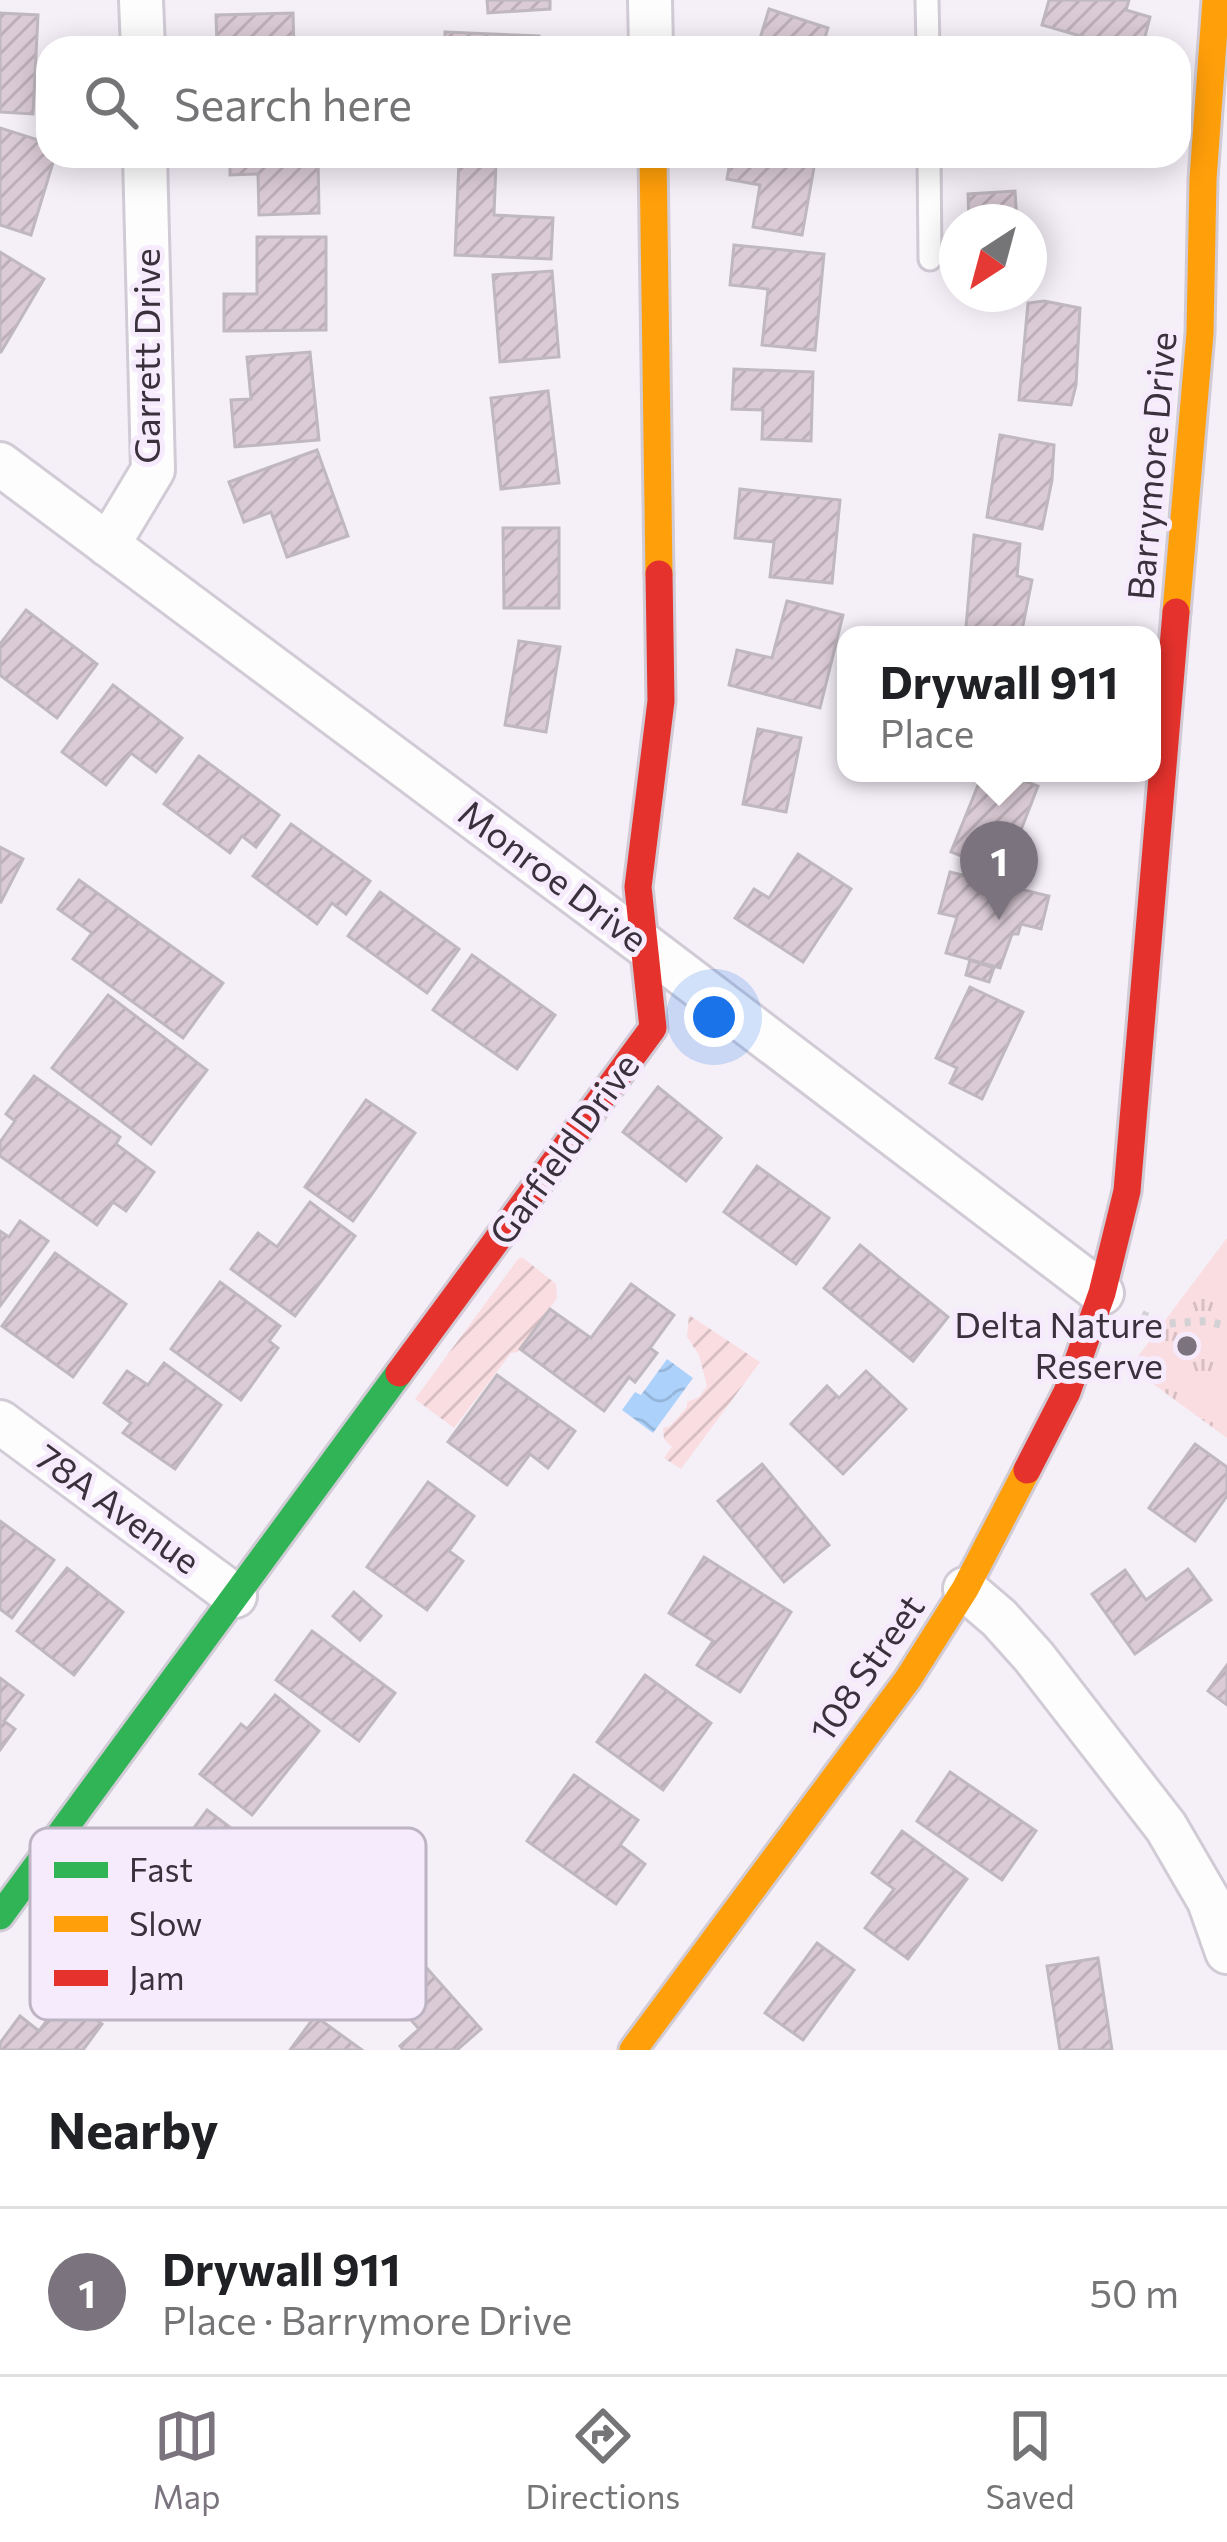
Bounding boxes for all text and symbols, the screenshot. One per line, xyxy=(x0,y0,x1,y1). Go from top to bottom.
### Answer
search box xyxy=(36,36,1191,168)
icon: search xyxy=(78,69,144,135)
text: Search here xyxy=(174,75,412,130)
north arrow xyxy=(939,204,1047,312)
street label: Garrett Drive xyxy=(123,248,167,464)
street label: Barrymore Drive xyxy=(1116,330,1184,602)
popup xyxy=(837,626,1161,782)
text: Drywall 911 xyxy=(880,653,1118,708)
text: Place xyxy=(880,708,974,756)
street label: Monroe Drive xyxy=(451,789,657,960)
pin: 1 xyxy=(960,821,1038,920)
your location xyxy=(684,987,744,1047)
street label: Garfield Drive xyxy=(478,1044,647,1252)
place label: Delta Nature Reserve xyxy=(954,1301,1163,1386)
marker: Delta Nature Reserve xyxy=(1174,1333,1200,1359)
street label: 78A Avenue xyxy=(29,1433,210,1582)
street label: 108 Street xyxy=(799,1585,932,1749)
legend xyxy=(30,1828,426,2020)
text: Fast xyxy=(129,1848,193,1889)
text: Slow xyxy=(129,1902,202,1943)
text: Jam xyxy=(129,1956,185,1997)
text: Nearby xyxy=(48,2097,218,2160)
text: Drywall 911 xyxy=(162,2240,401,2295)
text: 1 xyxy=(78,2268,96,2316)
text: 50 m xyxy=(1090,2268,1179,2316)
text: Place · Barrymore Drive xyxy=(162,2295,572,2343)
tab: Map xyxy=(153,2403,221,2516)
tab: Directions xyxy=(526,2403,680,2516)
tab: Saved xyxy=(985,2403,1074,2516)

